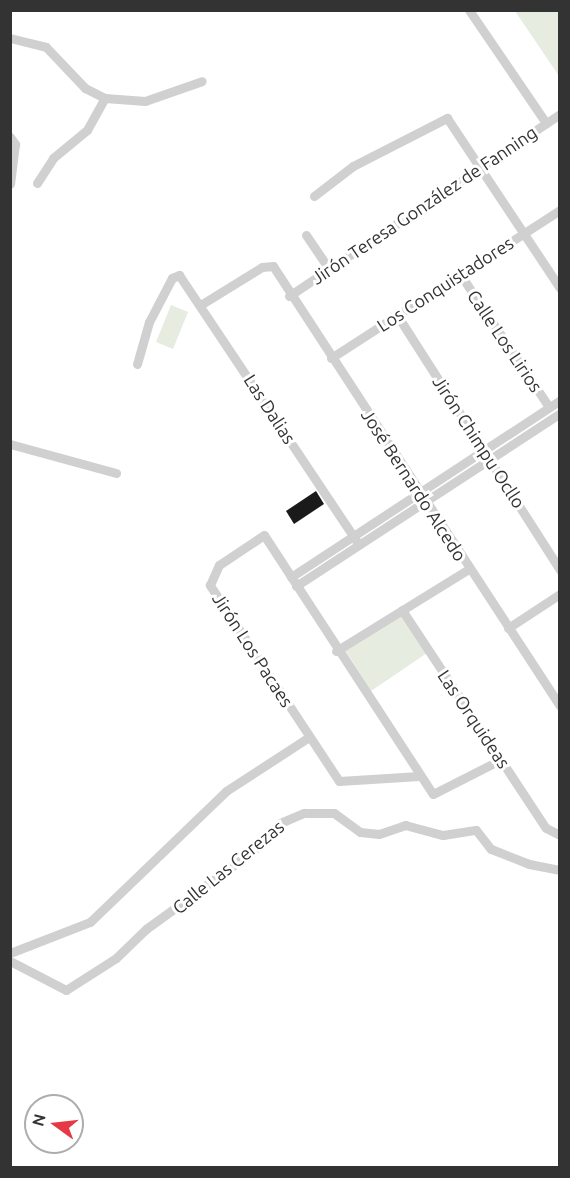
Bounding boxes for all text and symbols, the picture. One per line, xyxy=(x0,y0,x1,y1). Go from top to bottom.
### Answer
street label: Jirón Teresa González de Fanning xyxy=(307,121,541,289)
street label: Los Conquistadores xyxy=(373,232,517,336)
street label: Calle Los Lirios xyxy=(463,286,547,396)
street label: Las Dalias xyxy=(240,370,300,448)
street label: Jirón Chimpu Ocllo xyxy=(428,372,530,512)
street label: José Bernardo Alcedo xyxy=(357,405,471,565)
street label: Jirón Los Pacaes xyxy=(208,589,298,711)
street label: Las Orquideas xyxy=(433,666,515,772)
street label: Calle Las Cerezas xyxy=(168,815,288,919)
north arrow xyxy=(24,1094,84,1154)
text: N xyxy=(28,1112,49,1128)

